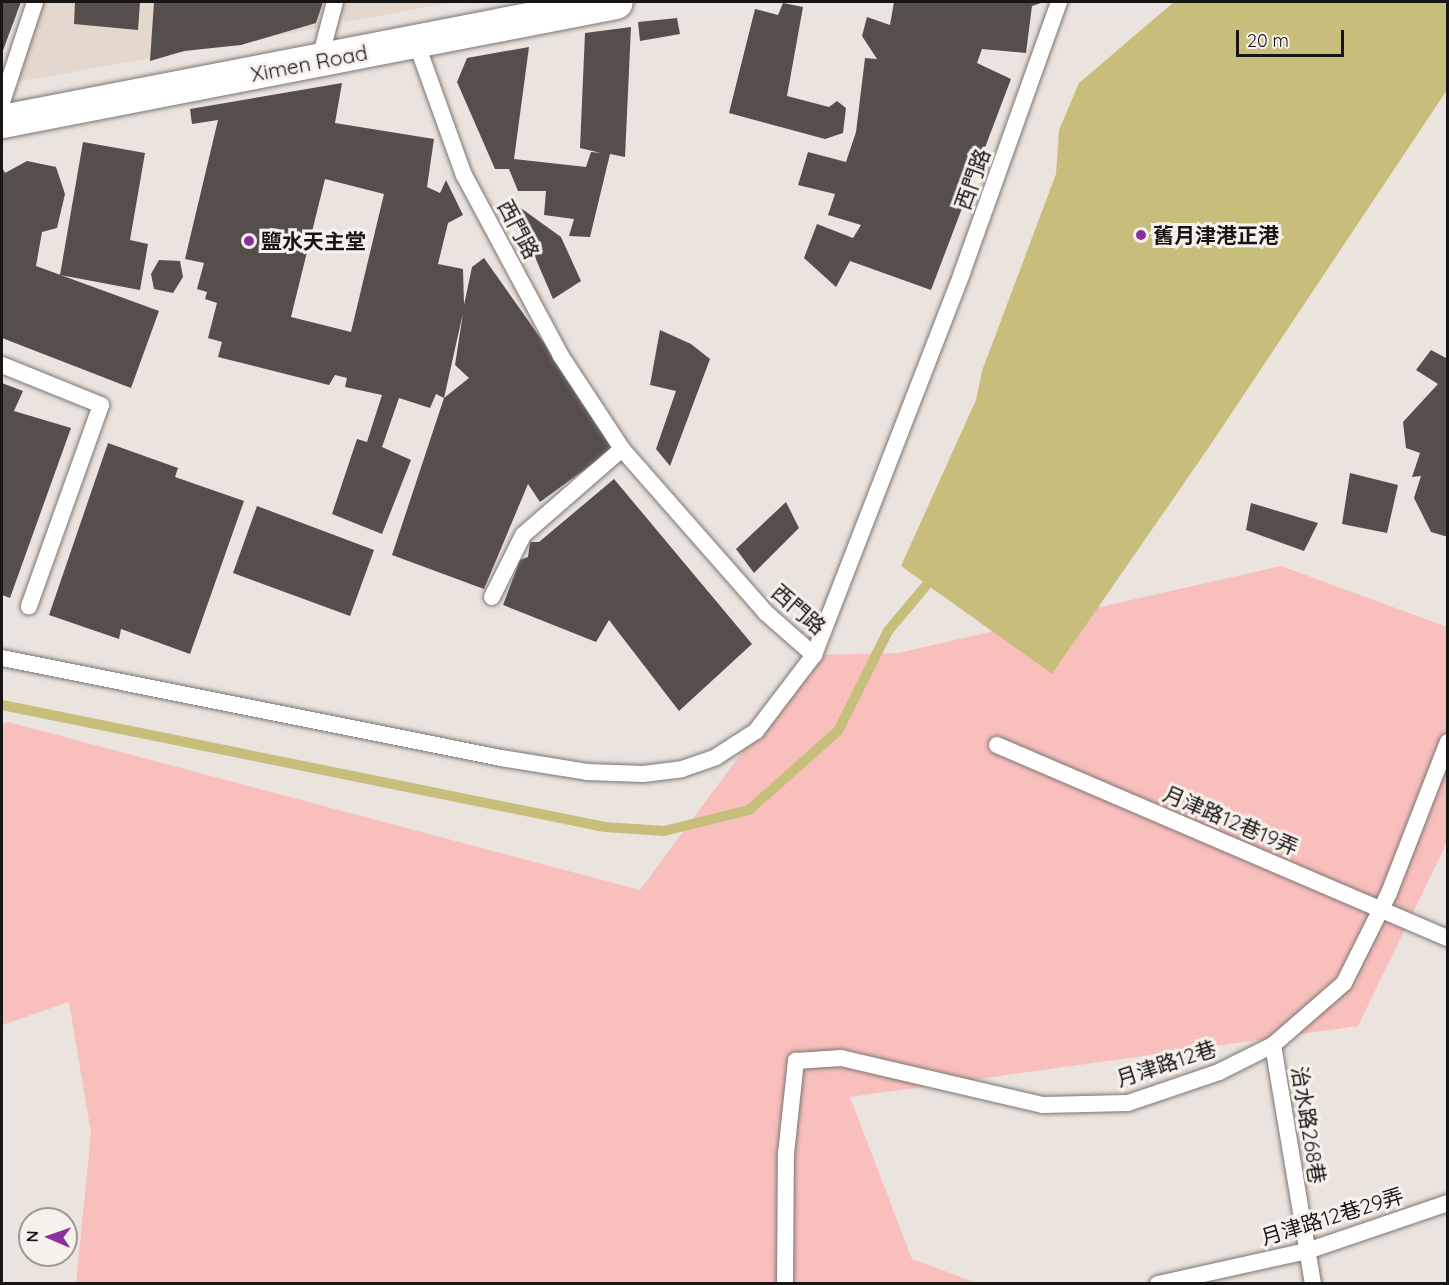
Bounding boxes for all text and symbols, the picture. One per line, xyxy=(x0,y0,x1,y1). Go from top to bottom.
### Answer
scale bar xyxy=(1239,18,1347,56)
text: 20 m xyxy=(1247,29,1289,52)
street label: Ximen Road xyxy=(249,39,369,87)
street label: 西門路 xyxy=(949,145,995,213)
street label: 西門路 xyxy=(493,195,545,263)
place label: 舊月津港正港 xyxy=(1153,222,1279,248)
place label: 鹽水天主堂 xyxy=(261,228,366,254)
marker: 舊月津港正港 xyxy=(1134,228,1148,242)
marker: 鹽水天主堂 xyxy=(242,234,256,248)
street label: 西門路 xyxy=(767,579,831,639)
street label: 月津路12巷19弄 xyxy=(1160,780,1302,860)
street label: 月津路12巷 xyxy=(1113,1035,1219,1091)
street label: 治水路268巷 xyxy=(1287,1065,1331,1185)
street label: 月津路12巷29弄 xyxy=(1258,1182,1406,1250)
north arrow xyxy=(18,1207,78,1267)
text: N xyxy=(22,1230,42,1243)

